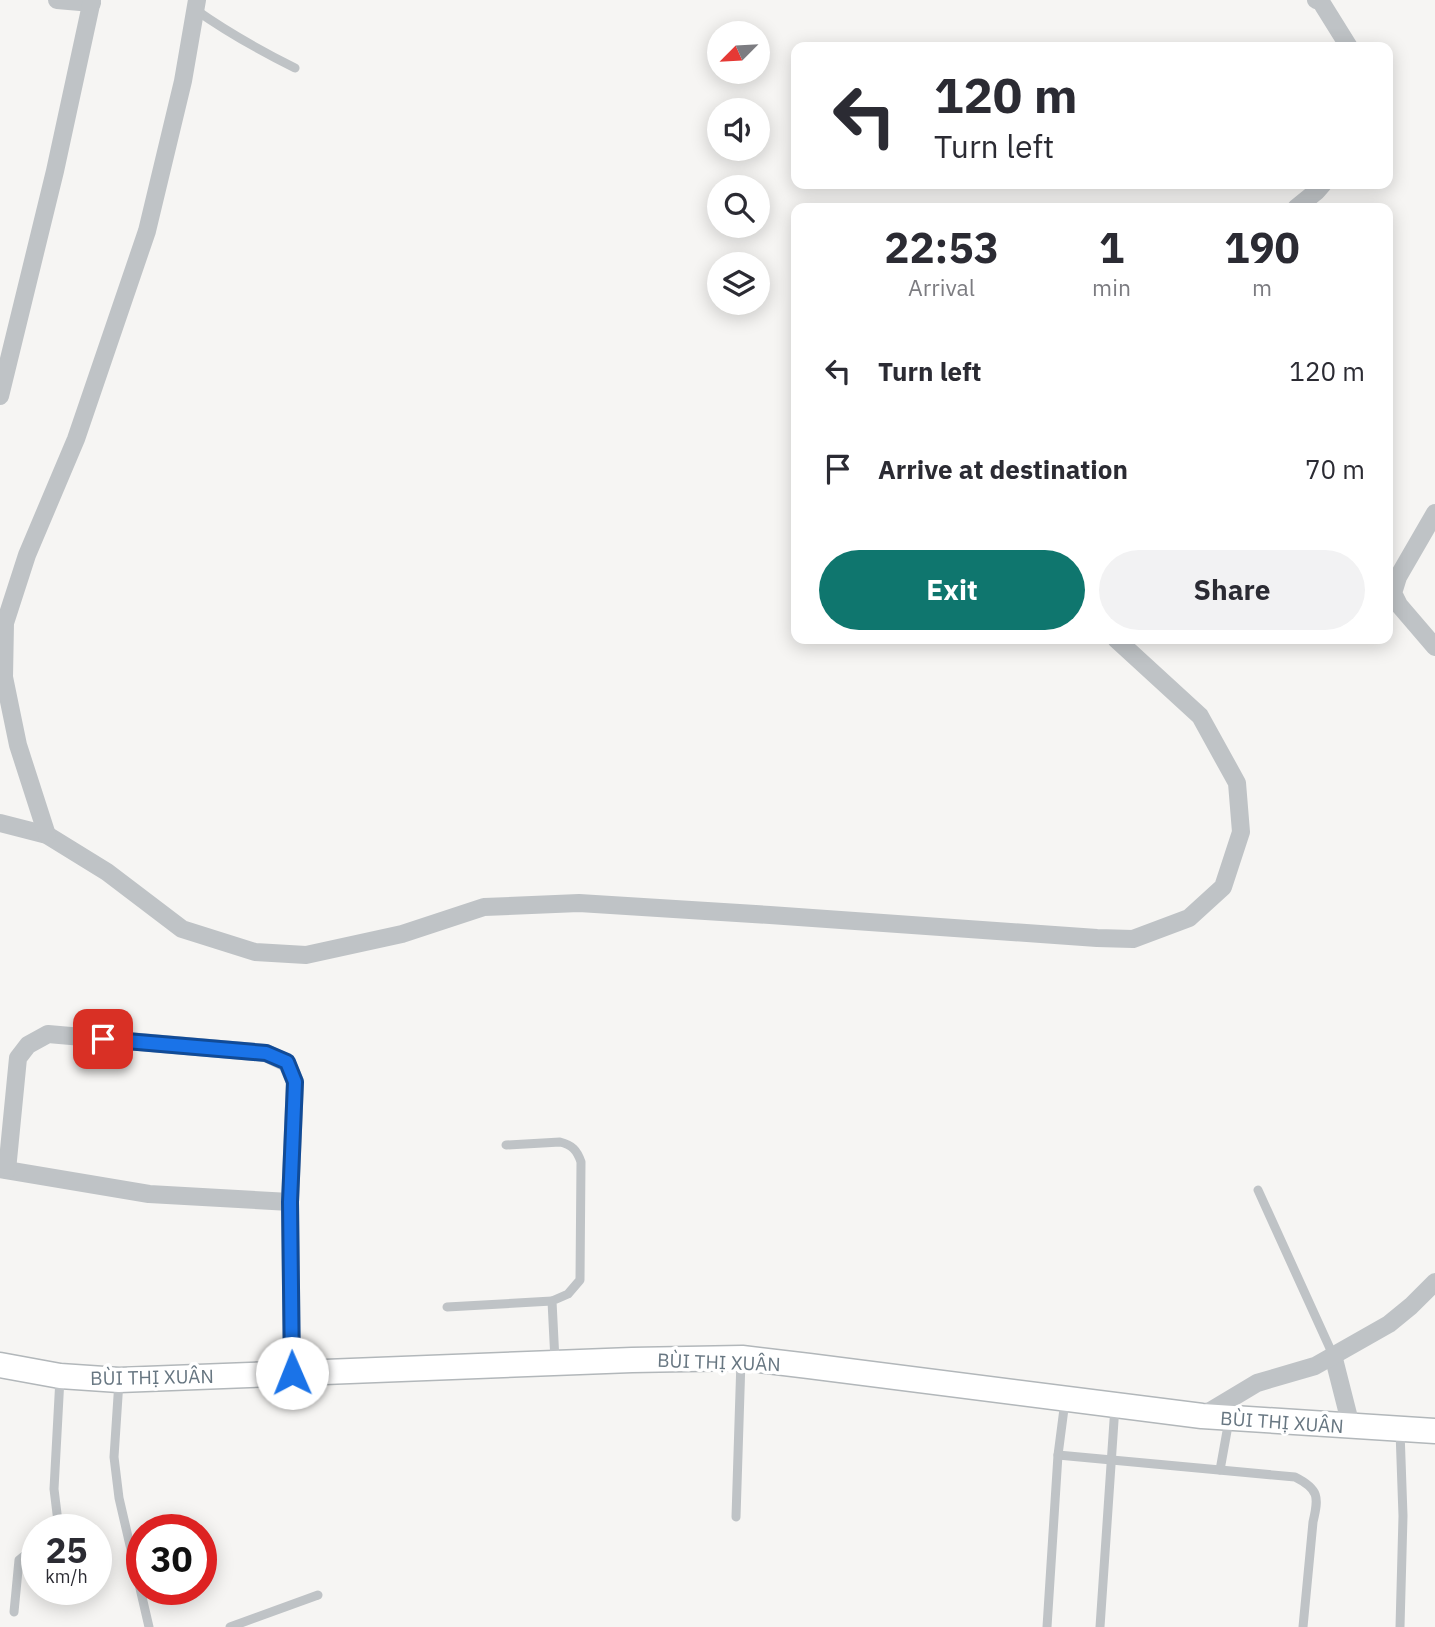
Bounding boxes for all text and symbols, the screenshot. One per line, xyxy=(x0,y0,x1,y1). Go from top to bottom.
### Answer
north arrow xyxy=(707,21,770,84)
map controls xyxy=(707,21,770,315)
text: 120 m xyxy=(934,63,1078,126)
icon: left xyxy=(819,70,910,161)
button: sound xyxy=(707,98,770,161)
text: Turn left xyxy=(934,125,1054,167)
button: search xyxy=(707,175,770,238)
text: 22:53 xyxy=(884,220,999,275)
text: 1 xyxy=(1099,220,1124,275)
text: 190 xyxy=(1224,220,1300,275)
button: layers xyxy=(707,252,770,315)
text: Arrival xyxy=(908,272,975,302)
text: min xyxy=(1092,272,1131,302)
text: m xyxy=(1252,272,1272,302)
icon: left xyxy=(819,352,857,390)
text: Turn left xyxy=(878,354,981,388)
text: 120 m xyxy=(1289,354,1365,388)
icon: arrive xyxy=(819,450,857,488)
text: Arrive at destination xyxy=(878,452,1128,486)
text: 70 m xyxy=(1305,452,1365,486)
button: Exit xyxy=(819,550,1085,630)
button: Share xyxy=(1099,550,1365,630)
pin xyxy=(73,1009,133,1069)
icon: arrive xyxy=(84,1020,122,1058)
position arrow xyxy=(255,1336,329,1410)
street label: BÙI THỊ XUÂN xyxy=(657,1348,781,1376)
street label: BÙI THỊ XUÂN xyxy=(90,1364,214,1390)
street label: BÙI THỊ XUÂN xyxy=(1219,1406,1345,1438)
speed limit sign: 30 xyxy=(126,1514,217,1605)
text: 25 xyxy=(45,1527,88,1573)
text: km/h xyxy=(45,1565,88,1588)

